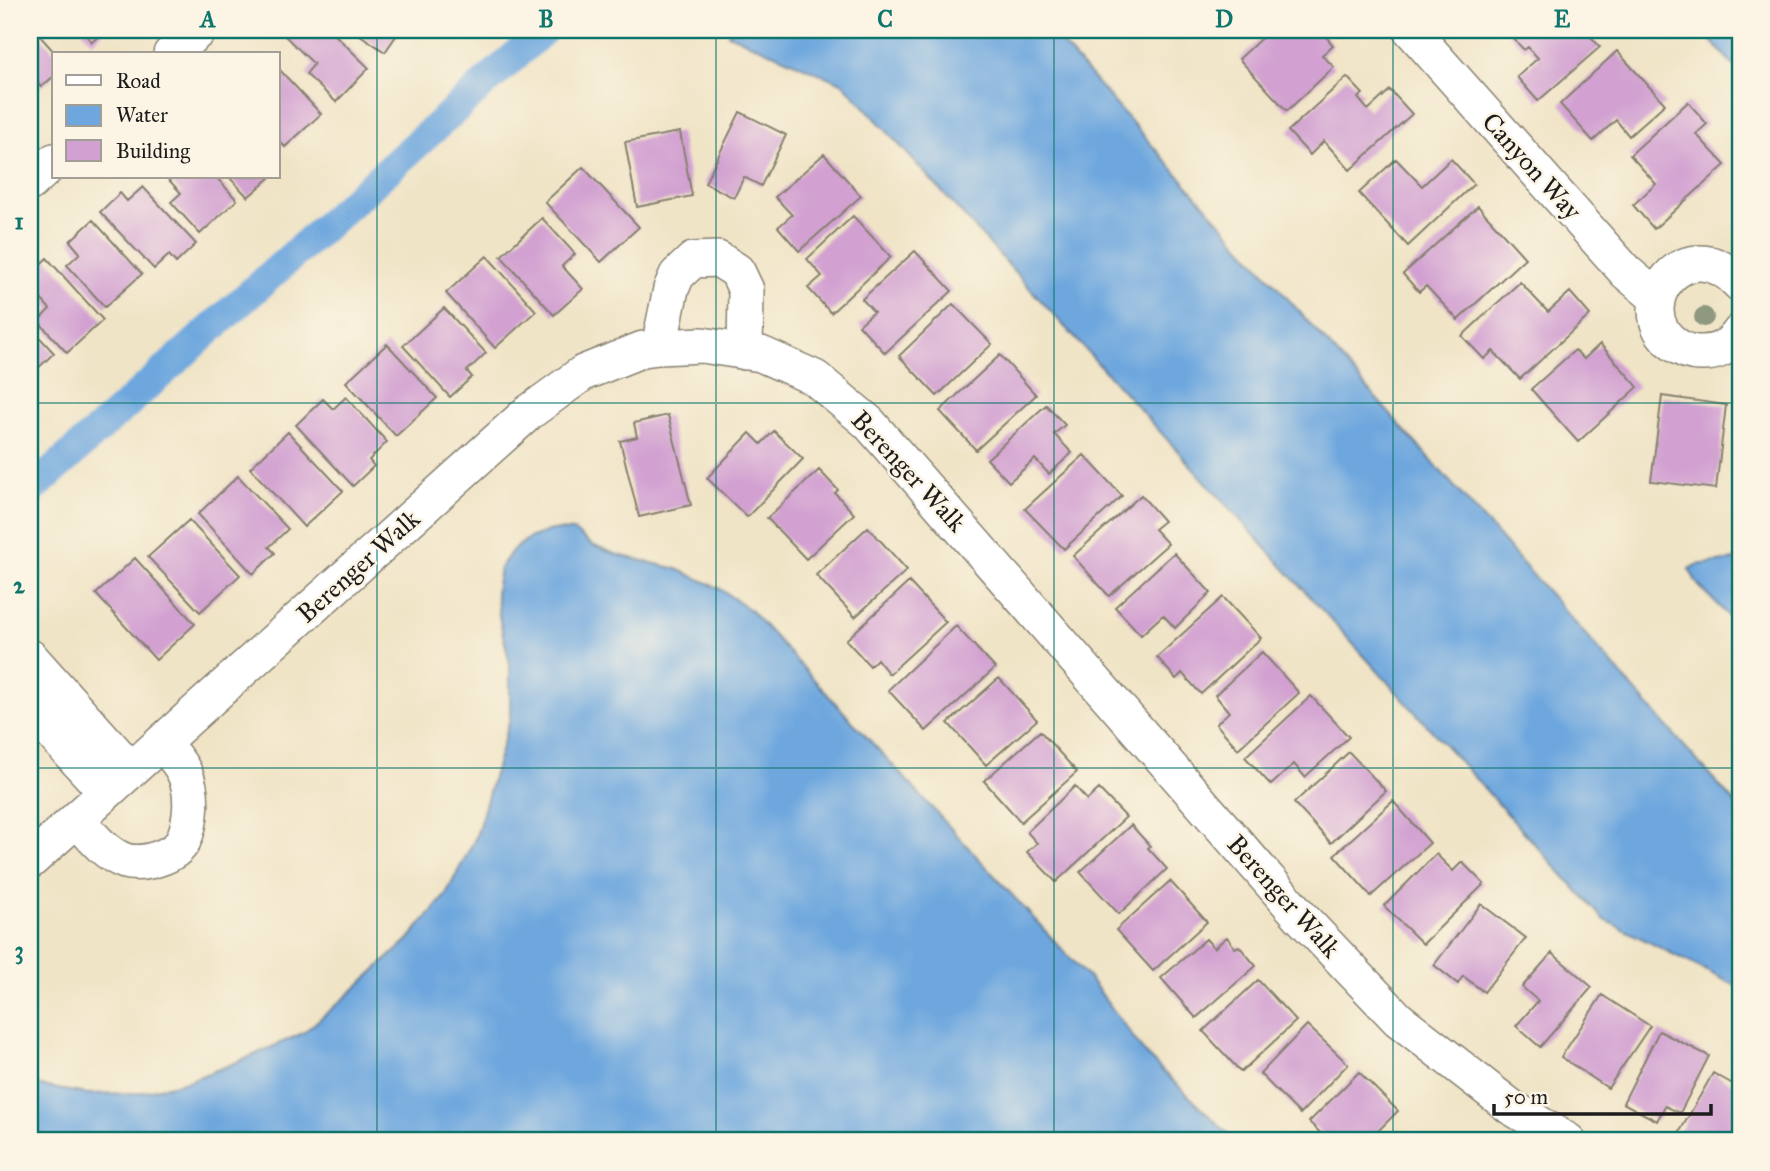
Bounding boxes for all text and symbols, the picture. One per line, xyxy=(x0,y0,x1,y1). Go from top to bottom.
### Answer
text: A xyxy=(198,5,216,33)
text: B xyxy=(538,5,554,33)
text: C xyxy=(877,5,893,33)
text: D xyxy=(1215,5,1233,33)
text: E xyxy=(1554,5,1571,33)
legend xyxy=(52,52,280,178)
text: Road xyxy=(116,68,161,94)
text: Water xyxy=(116,102,168,128)
street label: Canyon Way xyxy=(1475,106,1589,227)
text: Building xyxy=(116,138,190,164)
text: 1 xyxy=(14,207,24,235)
street label: Berenger Walk xyxy=(845,404,974,539)
street label: Berenger Walk xyxy=(290,502,427,630)
text: 2 xyxy=(13,571,25,599)
street label: Berenger Walk xyxy=(1220,828,1348,965)
text: 3 xyxy=(14,936,24,965)
scale bar xyxy=(1494,1073,1710,1117)
text: 50 m xyxy=(1504,1084,1549,1110)

